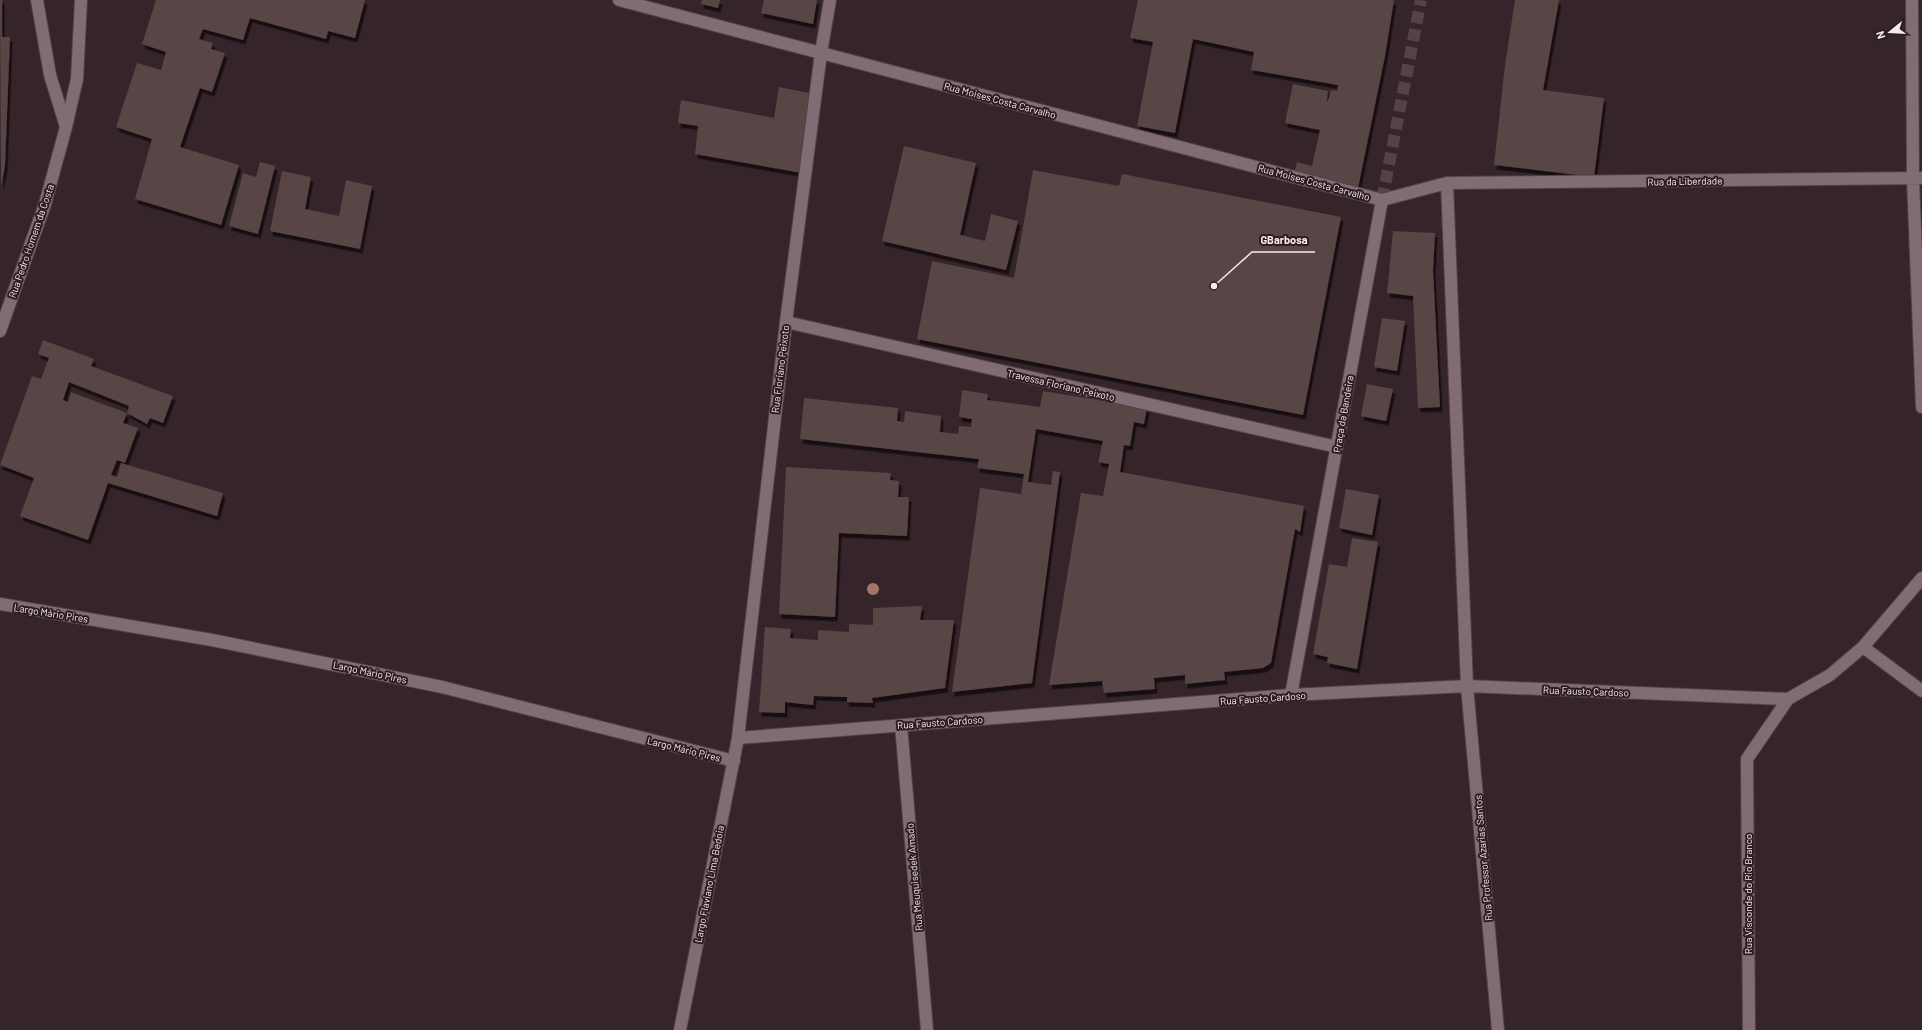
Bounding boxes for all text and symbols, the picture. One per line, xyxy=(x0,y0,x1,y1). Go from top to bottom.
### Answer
north arrow xyxy=(1870,12,1910,52)
text: N xyxy=(1873,30,1887,41)
street label: Rua Moises Costa Carvalho xyxy=(943,79,1057,121)
street label: Rua Moises Costa Carvalho xyxy=(1257,161,1371,203)
street label: Rua da Liberdade xyxy=(1647,174,1723,188)
street label: Rua Pedro Homem da Costa xyxy=(6,183,56,299)
callout: GBarbosa xyxy=(1252,229,1315,252)
text: GBarbosa xyxy=(1260,233,1308,246)
street label: Rua Floriano Peixoto xyxy=(769,324,791,414)
street label: Travessa Floriano Peixoto xyxy=(1006,367,1116,403)
street label: Praça da Bandeira xyxy=(1330,374,1356,454)
street label: Largo Mário Pires xyxy=(13,601,89,625)
street label: Largo Mário Pires xyxy=(332,658,408,686)
street label: Rua Fausto Cardoso xyxy=(1543,684,1629,698)
street label: Rua Fausto Cardoso xyxy=(1220,689,1306,707)
street label: Rua Fausto Cardoso xyxy=(897,713,983,731)
street label: Largo Mário Pires xyxy=(646,734,722,764)
street label: Rua Professor Azarias Santos xyxy=(1472,794,1494,921)
street label: Rua Meuquisedek Amado xyxy=(903,823,925,931)
street label: Largo Flaviano Lima Bedoia xyxy=(692,824,726,944)
street label: Rua Visconde do Rio Branco xyxy=(1742,834,1754,954)

